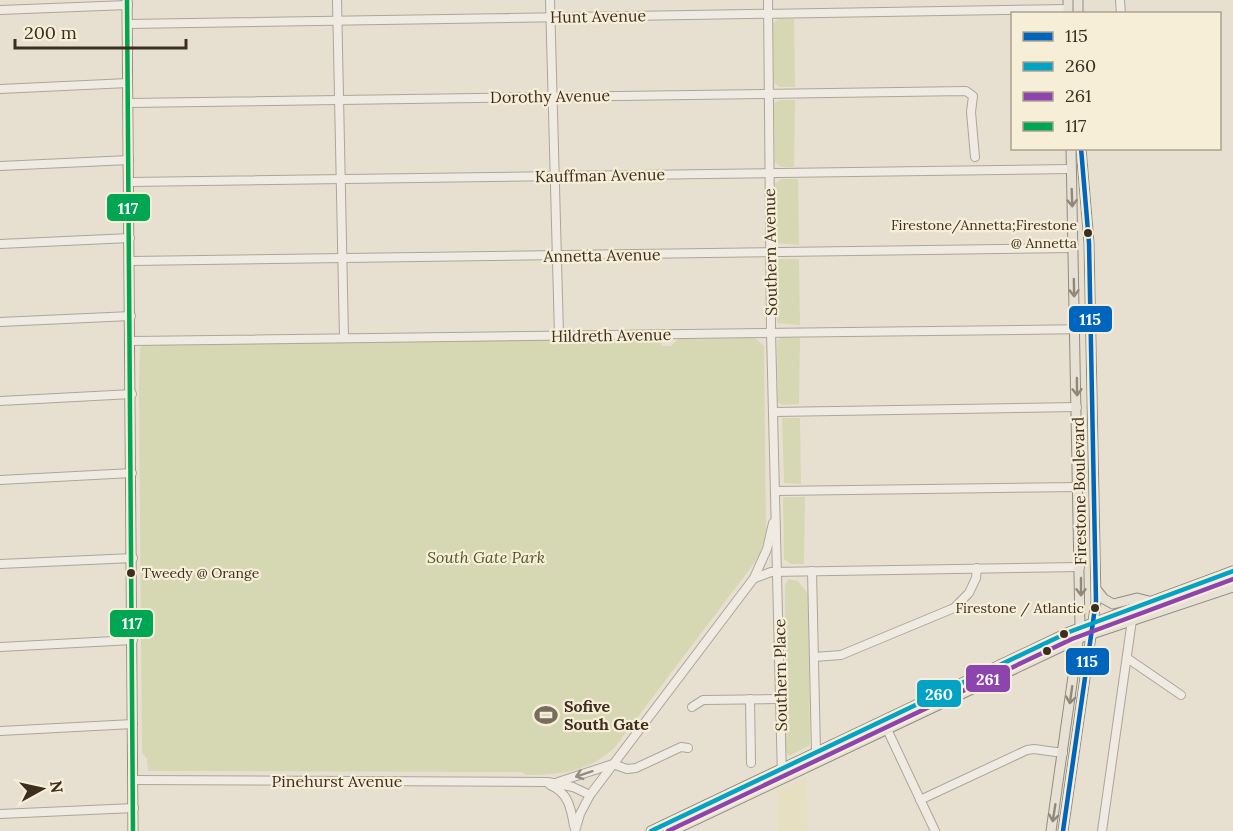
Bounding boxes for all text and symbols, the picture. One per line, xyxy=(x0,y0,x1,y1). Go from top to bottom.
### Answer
street label: Hunt Avenue xyxy=(550,5,646,27)
scale bar xyxy=(15,12,186,50)
legend xyxy=(1011,12,1221,150)
text: 200 m xyxy=(24,21,77,44)
text: 115 xyxy=(1065,24,1088,47)
text: 260 xyxy=(1065,54,1096,77)
text: 261 xyxy=(1065,84,1092,107)
street label: Dorothy Avenue xyxy=(490,85,611,107)
text: 117 xyxy=(1065,114,1086,137)
street label: Kauffman Avenue xyxy=(535,164,666,186)
street label: Southern Avenue xyxy=(759,188,781,316)
one-way arrow xyxy=(1066,188,1077,208)
line badge: 117 xyxy=(106,193,151,222)
text: 117 xyxy=(118,198,139,218)
place label: Firestone/Annetta;Firestone @ Annetta xyxy=(891,216,1077,252)
marker: Firestone/Annetta;Firestone @ Annetta xyxy=(1082,227,1094,239)
street label: Annetta Avenue xyxy=(542,244,661,266)
one-way arrow xyxy=(1069,278,1080,298)
line badge: 115 xyxy=(1068,305,1113,333)
text: 115 xyxy=(1079,309,1101,329)
street label: Hildreth Avenue xyxy=(551,324,672,346)
one-way arrow xyxy=(1071,377,1082,397)
street label: Firestone Boulevard xyxy=(1068,416,1090,565)
park label: South Gate Park xyxy=(427,547,545,567)
place label: Tweedy @ Orange xyxy=(142,564,260,582)
marker: Tweedy @ Orange xyxy=(125,567,137,579)
one-way arrow xyxy=(1075,577,1087,597)
place label: Firestone / Atlantic xyxy=(955,599,1084,617)
marker: Firestone / Atlantic xyxy=(1089,602,1101,614)
line badge: 117 xyxy=(109,609,154,638)
text: 117 xyxy=(122,613,143,633)
street label: Southern Place xyxy=(769,618,791,731)
unlabelled marker xyxy=(1058,628,1070,640)
unlabelled marker xyxy=(1041,645,1053,657)
line badge: 115 xyxy=(1065,647,1110,676)
text: 115 xyxy=(1076,651,1098,671)
line badge: 261 xyxy=(965,664,1011,693)
text: 261 xyxy=(976,669,1000,689)
line badge: 260 xyxy=(916,679,962,708)
text: 260 xyxy=(925,684,953,704)
one-way arrow xyxy=(1066,685,1077,705)
place label: Sofive South Gate xyxy=(564,696,649,734)
sports icon: Sofive South Gate xyxy=(533,702,559,728)
north arrow xyxy=(12,759,72,819)
one-way arrow xyxy=(575,769,594,780)
street label: Pinehurst Avenue xyxy=(272,771,403,791)
text: N xyxy=(46,779,68,794)
one-way arrow xyxy=(1048,802,1059,822)

